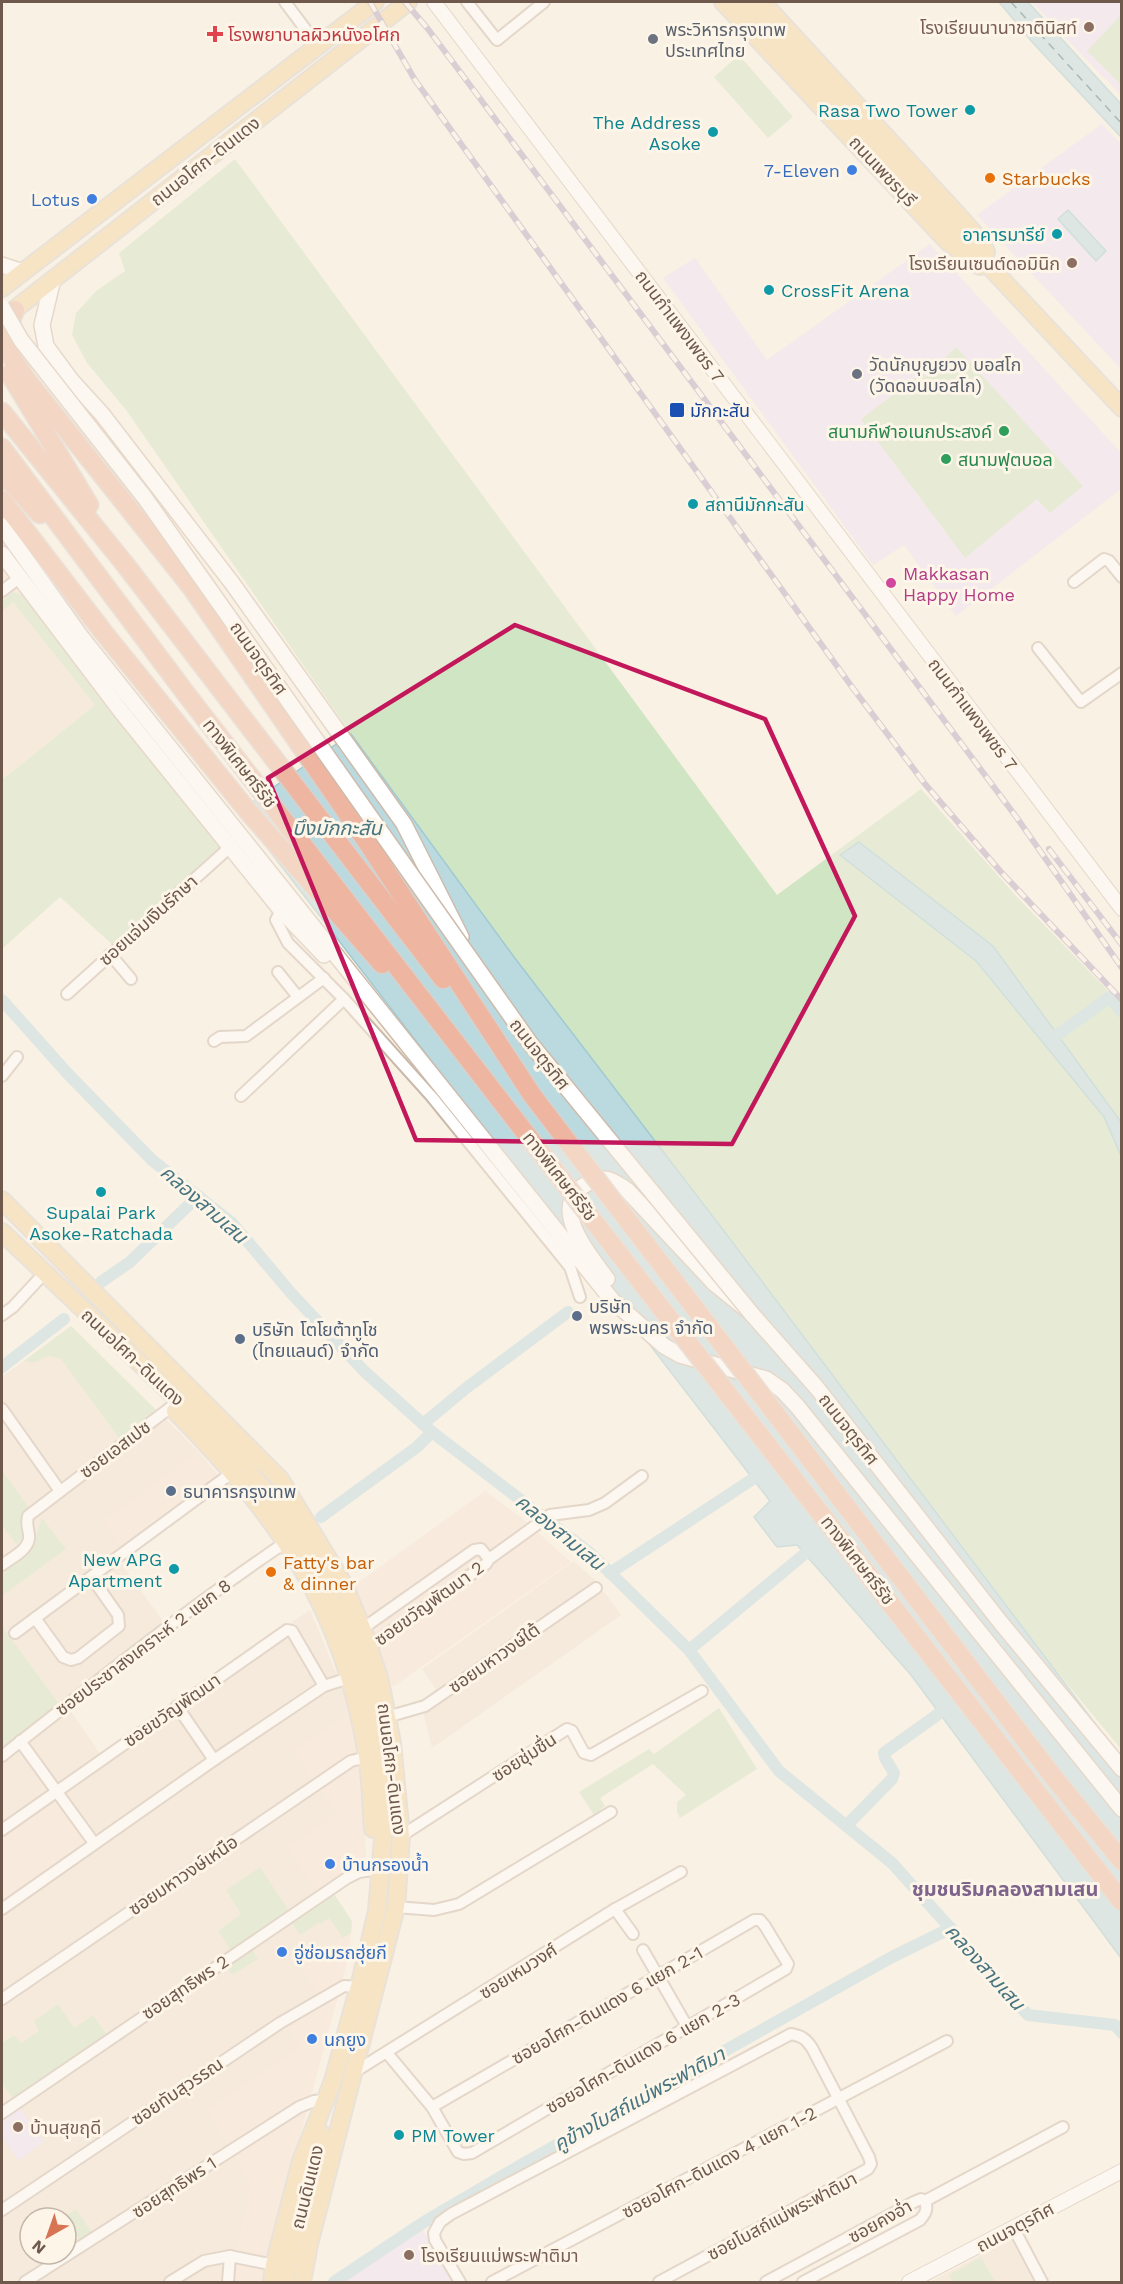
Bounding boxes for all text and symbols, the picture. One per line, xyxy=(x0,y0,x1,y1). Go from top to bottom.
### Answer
place label: โรงเรียนนานาชาตินิสท์ xyxy=(920,17,1077,38)
place label: พระวิหารกรุงเทพ ประเทศไทย xyxy=(665,19,786,61)
marker: โรงเรียนนานาชาตินิสท์ xyxy=(1082,20,1096,34)
place label: โรงพยาบาลผิวหนังอโศก xyxy=(228,24,400,45)
marker: โรงพยาบาลผิวหนังอโศก xyxy=(206,25,224,43)
marker: พระวิหารกรุงเทพ ประเทศไทย xyxy=(646,32,660,46)
place label: Rasa Two Tower xyxy=(818,100,958,121)
marker: Rasa Two Tower xyxy=(963,103,977,117)
street label: ถนนอโศก-ดินแดง xyxy=(146,112,264,210)
place label: The Address Asoke xyxy=(593,112,701,154)
marker: The Address Asoke xyxy=(706,125,720,139)
street label: ถนนเพชรบุรี xyxy=(844,131,921,211)
place label: 7-Eleven xyxy=(764,160,840,181)
marker: 7-Eleven xyxy=(845,163,859,177)
place label: Starbucks xyxy=(1002,168,1091,189)
marker: Starbucks xyxy=(983,171,997,185)
place label: Lotus xyxy=(31,189,80,210)
marker: Lotus xyxy=(85,192,99,206)
place label: อาคารมารีย์ xyxy=(962,224,1045,245)
marker: อาคารมารีย์ xyxy=(1050,227,1064,241)
place label: โรงเรียนเซนต์ดอมินิก xyxy=(909,253,1060,274)
marker: โรงเรียนเซนต์ดอมินิก xyxy=(1065,256,1079,270)
street label: ถนนกำแพงเพชร 7 xyxy=(631,266,729,386)
place label: CrossFit Arena xyxy=(781,280,909,301)
marker: CrossFit Arena xyxy=(762,283,776,297)
place label: วัดนักบุญยวง บอสโก (วัดดอนบอสโก) xyxy=(869,354,1021,396)
marker: วัดนักบุญยวง บอสโก (วัดดอนบอสโก) xyxy=(850,367,864,381)
place label: มักกะสัน xyxy=(690,400,750,421)
marker: มักกะสัน xyxy=(668,401,686,419)
place label: สนามกีฬาอเนกประสงค์ xyxy=(828,421,992,442)
marker: สนามกีฬาอเนกประสงค์ xyxy=(997,424,1011,438)
place label: สนามฟุตบอล xyxy=(958,449,1053,471)
marker: สนามฟุตบอล xyxy=(939,452,953,466)
place label: สถานีมักกะสัน xyxy=(705,494,805,515)
marker: สถานีมักกะสัน xyxy=(686,497,700,511)
place label: Makkasan Happy Home xyxy=(903,563,1015,605)
marker: Makkasan Happy Home xyxy=(884,576,898,590)
street label: ถนนจตุรทิศ xyxy=(225,617,292,699)
street label: ถนนกำแพงเพชร 7 xyxy=(924,654,1022,774)
street label: ทางพิเศษศรีรัช xyxy=(199,714,281,812)
water label: บึงมักกะสัน xyxy=(292,816,384,840)
street label: ซอยแจ่มเงินรักษา xyxy=(94,870,202,970)
street label: ถนนจตุรทิศ xyxy=(505,1014,574,1095)
street label: ทางพิเศษศรีรัช xyxy=(519,1127,601,1225)
water label: คลองสามเสน xyxy=(156,1160,254,1249)
marker: Supalai Park Asoke-Ratchada xyxy=(94,1185,108,1199)
place label: Supalai Park Asoke-Ratchada xyxy=(29,1202,173,1244)
place label: บริษัท พรพระนคร จำกัด xyxy=(589,1296,713,1338)
street label: ถนนอโศก-ดินแดง xyxy=(77,1304,189,1410)
marker: บริษัท พรพระนคร จำกัด xyxy=(570,1309,584,1323)
place label: บริษัท โตโยต้าทูโช (ไทยแลนด์) จำกัด xyxy=(252,1319,379,1361)
marker: บริษัท โตโยต้าทูโช (ไทยแลนด์) จำกัด xyxy=(233,1332,247,1346)
street label: ถนนจตุรทิศ xyxy=(814,1389,883,1470)
street label: ซอยเอสเปซ xyxy=(76,1416,154,1482)
place label: ธนาคารกรุงเทพ xyxy=(183,1481,296,1503)
marker: ธนาคารกรุงเทพ xyxy=(164,1484,178,1498)
water label: คลองสามเสน xyxy=(511,1489,611,1576)
street label: ทางพิเศษศรีรัช xyxy=(817,1511,899,1609)
place label: New APG Apartment xyxy=(68,1549,162,1591)
place label: Fatty's bar & dinner xyxy=(283,1552,375,1594)
street label: ซอยขวัญพัฒนา 2 xyxy=(370,1556,488,1650)
marker: New APG Apartment xyxy=(167,1562,181,1576)
marker: Fatty's bar & dinner xyxy=(264,1565,278,1579)
street label: ซอยประชาสงเคราะห์ 2 แยก 8 xyxy=(51,1574,235,1720)
street label: ซอยมหาวงษ์ใต้ xyxy=(444,1619,544,1697)
street label: ซอยขวัญพัฒนา xyxy=(120,1669,224,1751)
street label: ถนนอโศก-ดินแดง xyxy=(373,1702,411,1836)
street label: ซอยชุ่มชื่น xyxy=(487,1727,561,1787)
street label: ซอยมหาวงษ์เหนือ xyxy=(124,1831,242,1919)
place label: บ้านกรองน้ำ xyxy=(342,1852,429,1875)
marker: บ้านกรองน้ำ xyxy=(323,1857,337,1871)
district label: ชุมชนริมคลองสามเสน xyxy=(912,1877,1098,1901)
water label: คลองสามเสน xyxy=(940,1919,1031,2016)
street label: ซอยเหมวงศ์ xyxy=(475,1939,561,2003)
place label: อู่ซ่อมรถฮุ่ยกี xyxy=(294,1942,387,1965)
street label: ซอยอโศก-ดินแดง 6 แยก 2-1 xyxy=(508,1942,706,2068)
marker: อู่ซ่อมรถฮุ่ยกี xyxy=(275,1945,289,1959)
street label: ซอยสุทธิพร 2 xyxy=(138,1950,233,2024)
street label: ซอยอโศก-ดินแดง 6 แยก 2-3 xyxy=(542,1989,744,2117)
place label: นกยูง xyxy=(324,2029,366,2052)
marker: นกยูง xyxy=(305,2032,319,2046)
water label: คูข้างโบสถ์แม่พระฟาติมา xyxy=(549,2041,730,2157)
street label: ซอยทับสุวรรณ xyxy=(127,2053,227,2130)
street label: ซอยอโศก-ดินแดง 4 แยก 1-2 xyxy=(618,2102,820,2222)
place label: บ้านสุขฤดี xyxy=(30,2117,101,2139)
marker: บ้านสุขฤดี xyxy=(11,2120,25,2134)
place label: PM Tower xyxy=(411,2125,495,2146)
marker: PM Tower xyxy=(392,2128,406,2142)
street label: ถนนดินแดง xyxy=(286,2143,328,2231)
street label: ซอยสุทธิพร 1 xyxy=(128,2152,221,2223)
street label: ซอยโบสถ์แม่พระฟาติมา xyxy=(704,2168,860,2264)
street label: ซอยคงอ่ำ xyxy=(844,2193,915,2247)
street label: ถนนจตุรทิศ xyxy=(973,2198,1058,2257)
north arrow xyxy=(18,2206,78,2266)
text: N xyxy=(28,2236,49,2258)
place label: โรงเรียนแม่พระฟาติมา xyxy=(421,2245,579,2266)
marker: โรงเรียนแม่พระฟาติมา xyxy=(402,2248,416,2262)

